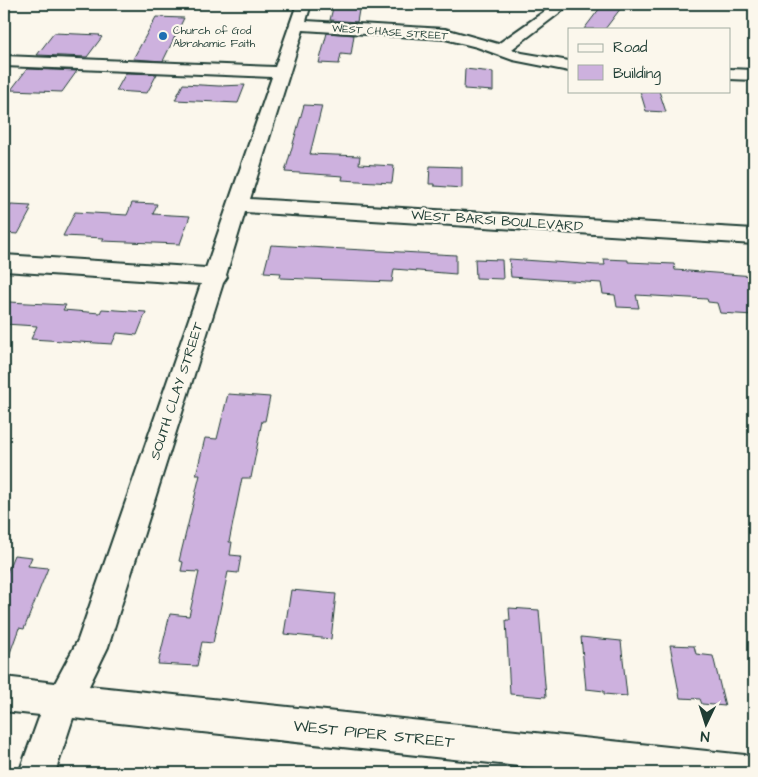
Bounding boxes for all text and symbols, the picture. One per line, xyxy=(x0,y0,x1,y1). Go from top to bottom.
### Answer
street label: WEST CHASE STREET xyxy=(331,20,449,44)
place label: Church of God Abrahamic Faith xyxy=(173,23,256,51)
legend xyxy=(568,28,730,92)
marker: Church of God Abrahamic Faith xyxy=(157,30,169,42)
text: Road xyxy=(613,37,648,58)
text: Building xyxy=(613,63,661,85)
street label: WEST BARSI BOULEVARD xyxy=(410,205,584,237)
street label: SOUTH CLAY STREET xyxy=(145,319,209,462)
north arrow xyxy=(680,700,730,750)
street label: WEST PIPER STREET xyxy=(292,715,456,753)
text: N xyxy=(700,726,710,746)

